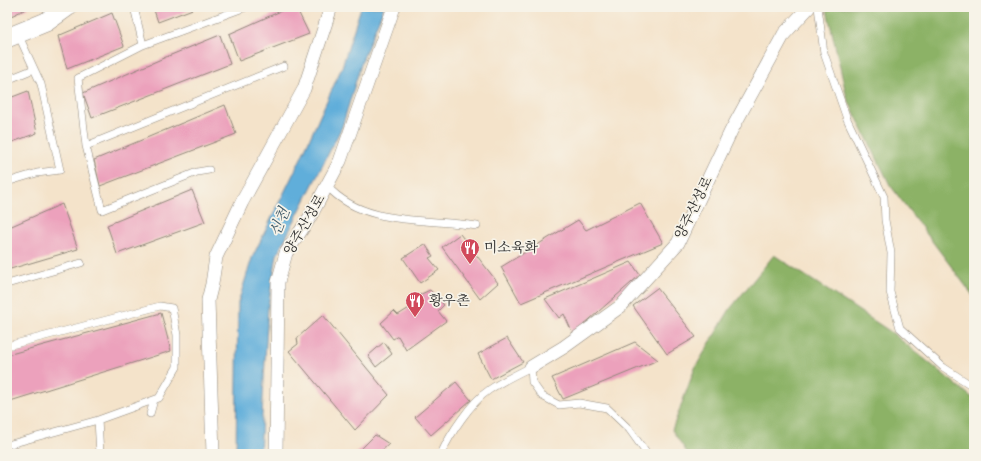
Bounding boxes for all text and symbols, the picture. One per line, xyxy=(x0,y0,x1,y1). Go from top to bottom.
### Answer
street label: 양주산성로 xyxy=(671,173,717,242)
street label: 양주산성로 xyxy=(280,191,330,259)
water label: 신천 xyxy=(266,204,295,239)
restaurant icon: 미소육화 xyxy=(459,237,481,265)
place label: 미소육화 xyxy=(484,239,539,257)
restaurant icon: 황우촌 xyxy=(404,290,426,318)
place label: 황우촌 xyxy=(429,292,470,310)

